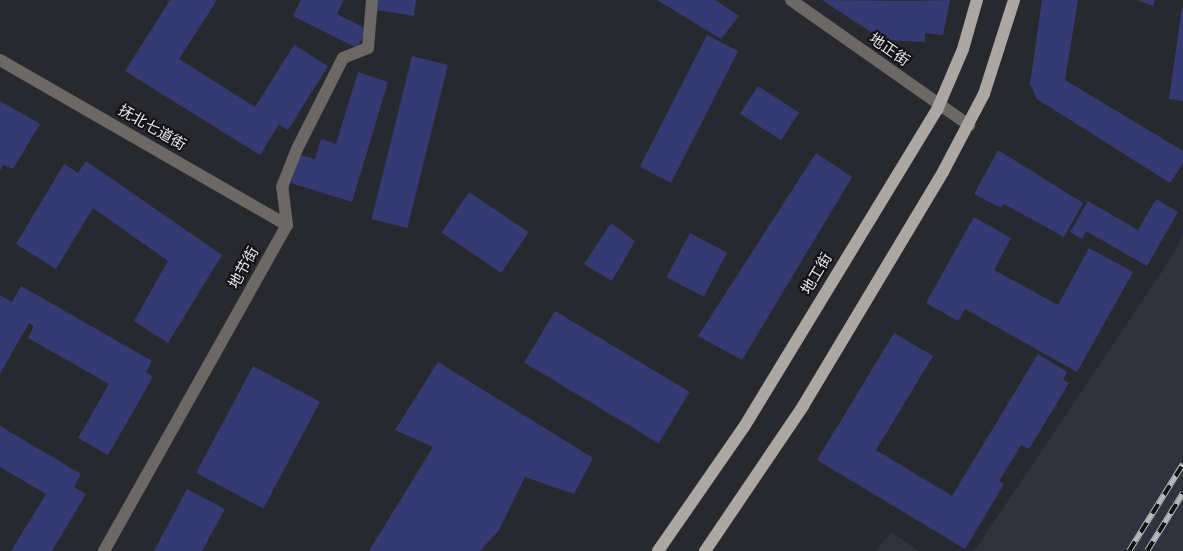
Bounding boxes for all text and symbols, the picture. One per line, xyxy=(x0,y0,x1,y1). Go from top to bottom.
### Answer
street label: 地正街 xyxy=(865,30,913,70)
street label: 抚北七道街 xyxy=(115,101,189,155)
street label: 地节街 xyxy=(225,244,263,292)
street label: 地工街 xyxy=(798,250,836,298)

